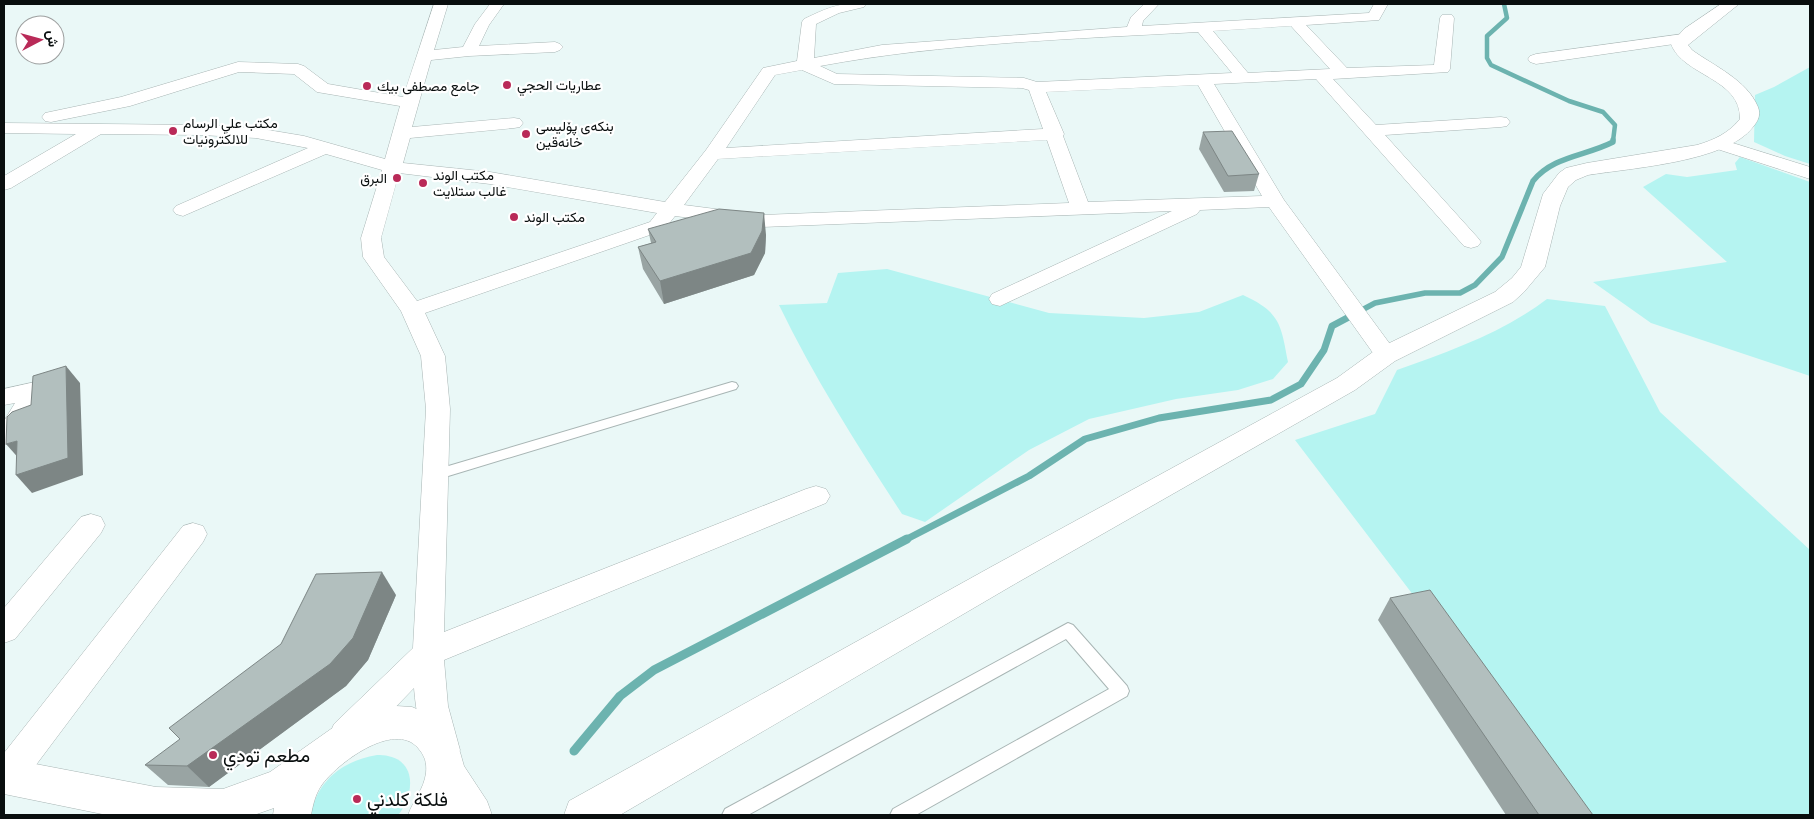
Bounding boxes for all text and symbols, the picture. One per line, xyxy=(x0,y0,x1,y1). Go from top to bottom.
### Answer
north arrow xyxy=(15,15,65,65)
text: ش xyxy=(42,29,64,48)
place label: عطاريات الحجي xyxy=(517,75,601,97)
place label: جامع مصطفى بيك xyxy=(377,76,479,97)
marker: عطاريات الحجي xyxy=(501,79,513,91)
marker: جامع مصطفى بيك xyxy=(361,80,373,92)
place label: مكتب علي الرسام للالكترونيات xyxy=(183,113,278,149)
place label: بنکەی پۆلیسی خانەقین xyxy=(536,116,614,152)
marker: مكتب علي الرسام للالكترونيات xyxy=(167,125,179,137)
marker: بنکەی پۆلیسی خانەقین xyxy=(520,128,532,140)
place label: مكتب الوند غالب ستلايت xyxy=(433,165,506,201)
place label: البرق xyxy=(360,168,387,188)
marker: البرق xyxy=(391,172,403,184)
marker: مكتب الوند غالب ستلايت xyxy=(417,177,429,189)
place label: مكتب الوند xyxy=(524,207,585,227)
marker: مكتب الوند xyxy=(508,211,520,223)
place label: مطعم تودي xyxy=(223,742,310,771)
marker: مطعم تودي xyxy=(207,749,219,761)
place label: فلكة كلدني xyxy=(367,786,448,815)
marker: فلكة كلدني xyxy=(351,793,363,805)

